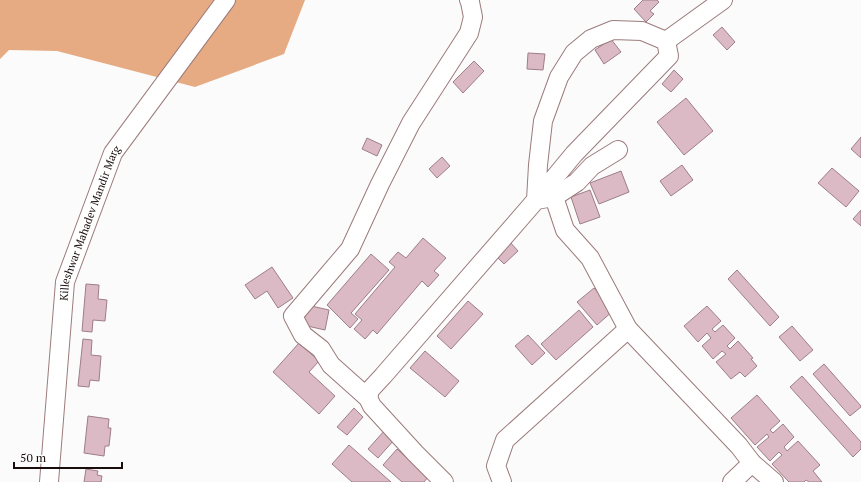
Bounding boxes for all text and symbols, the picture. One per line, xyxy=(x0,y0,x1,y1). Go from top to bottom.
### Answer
street label: Killeshwar Mahadev Mandir Marg xyxy=(57,142,123,301)
scale bar xyxy=(14,444,122,470)
text: 50 m xyxy=(20,450,47,465)

